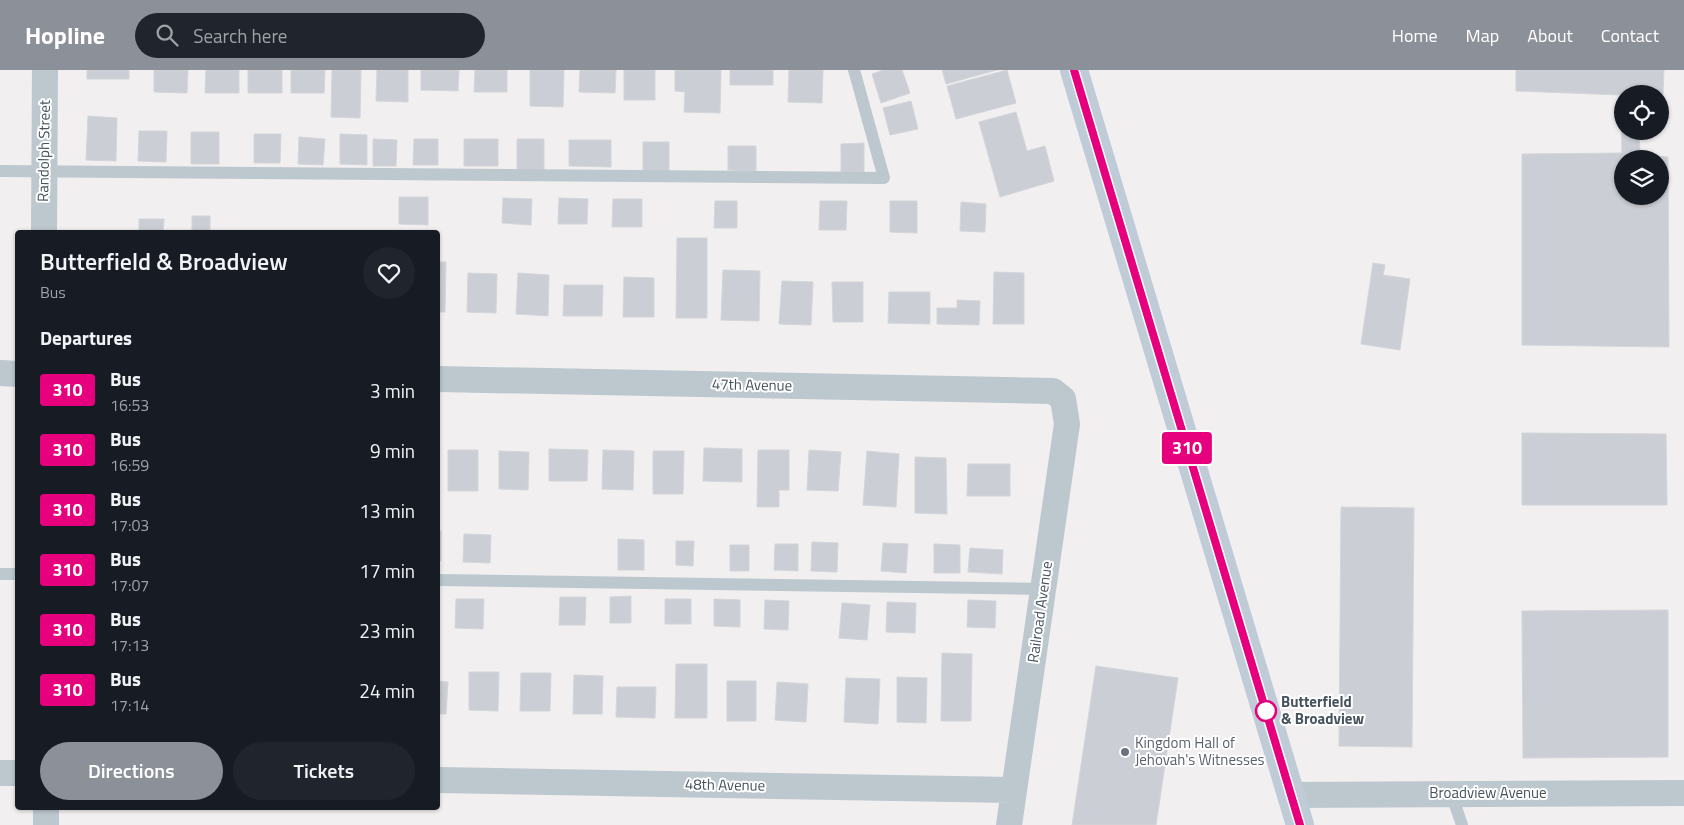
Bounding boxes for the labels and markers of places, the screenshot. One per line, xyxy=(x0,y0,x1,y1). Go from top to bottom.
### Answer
place label: Butterfield & Broadview xyxy=(1281,690,1364,730)
marker: Butterfield & Broadview xyxy=(1255,700,1277,722)
place label: Kingdom Hall of Jehovah's Witnesses xyxy=(1135,731,1264,771)
marker: Kingdom Hall of Jehovah's Witnesses xyxy=(1119,746,1131,758)

